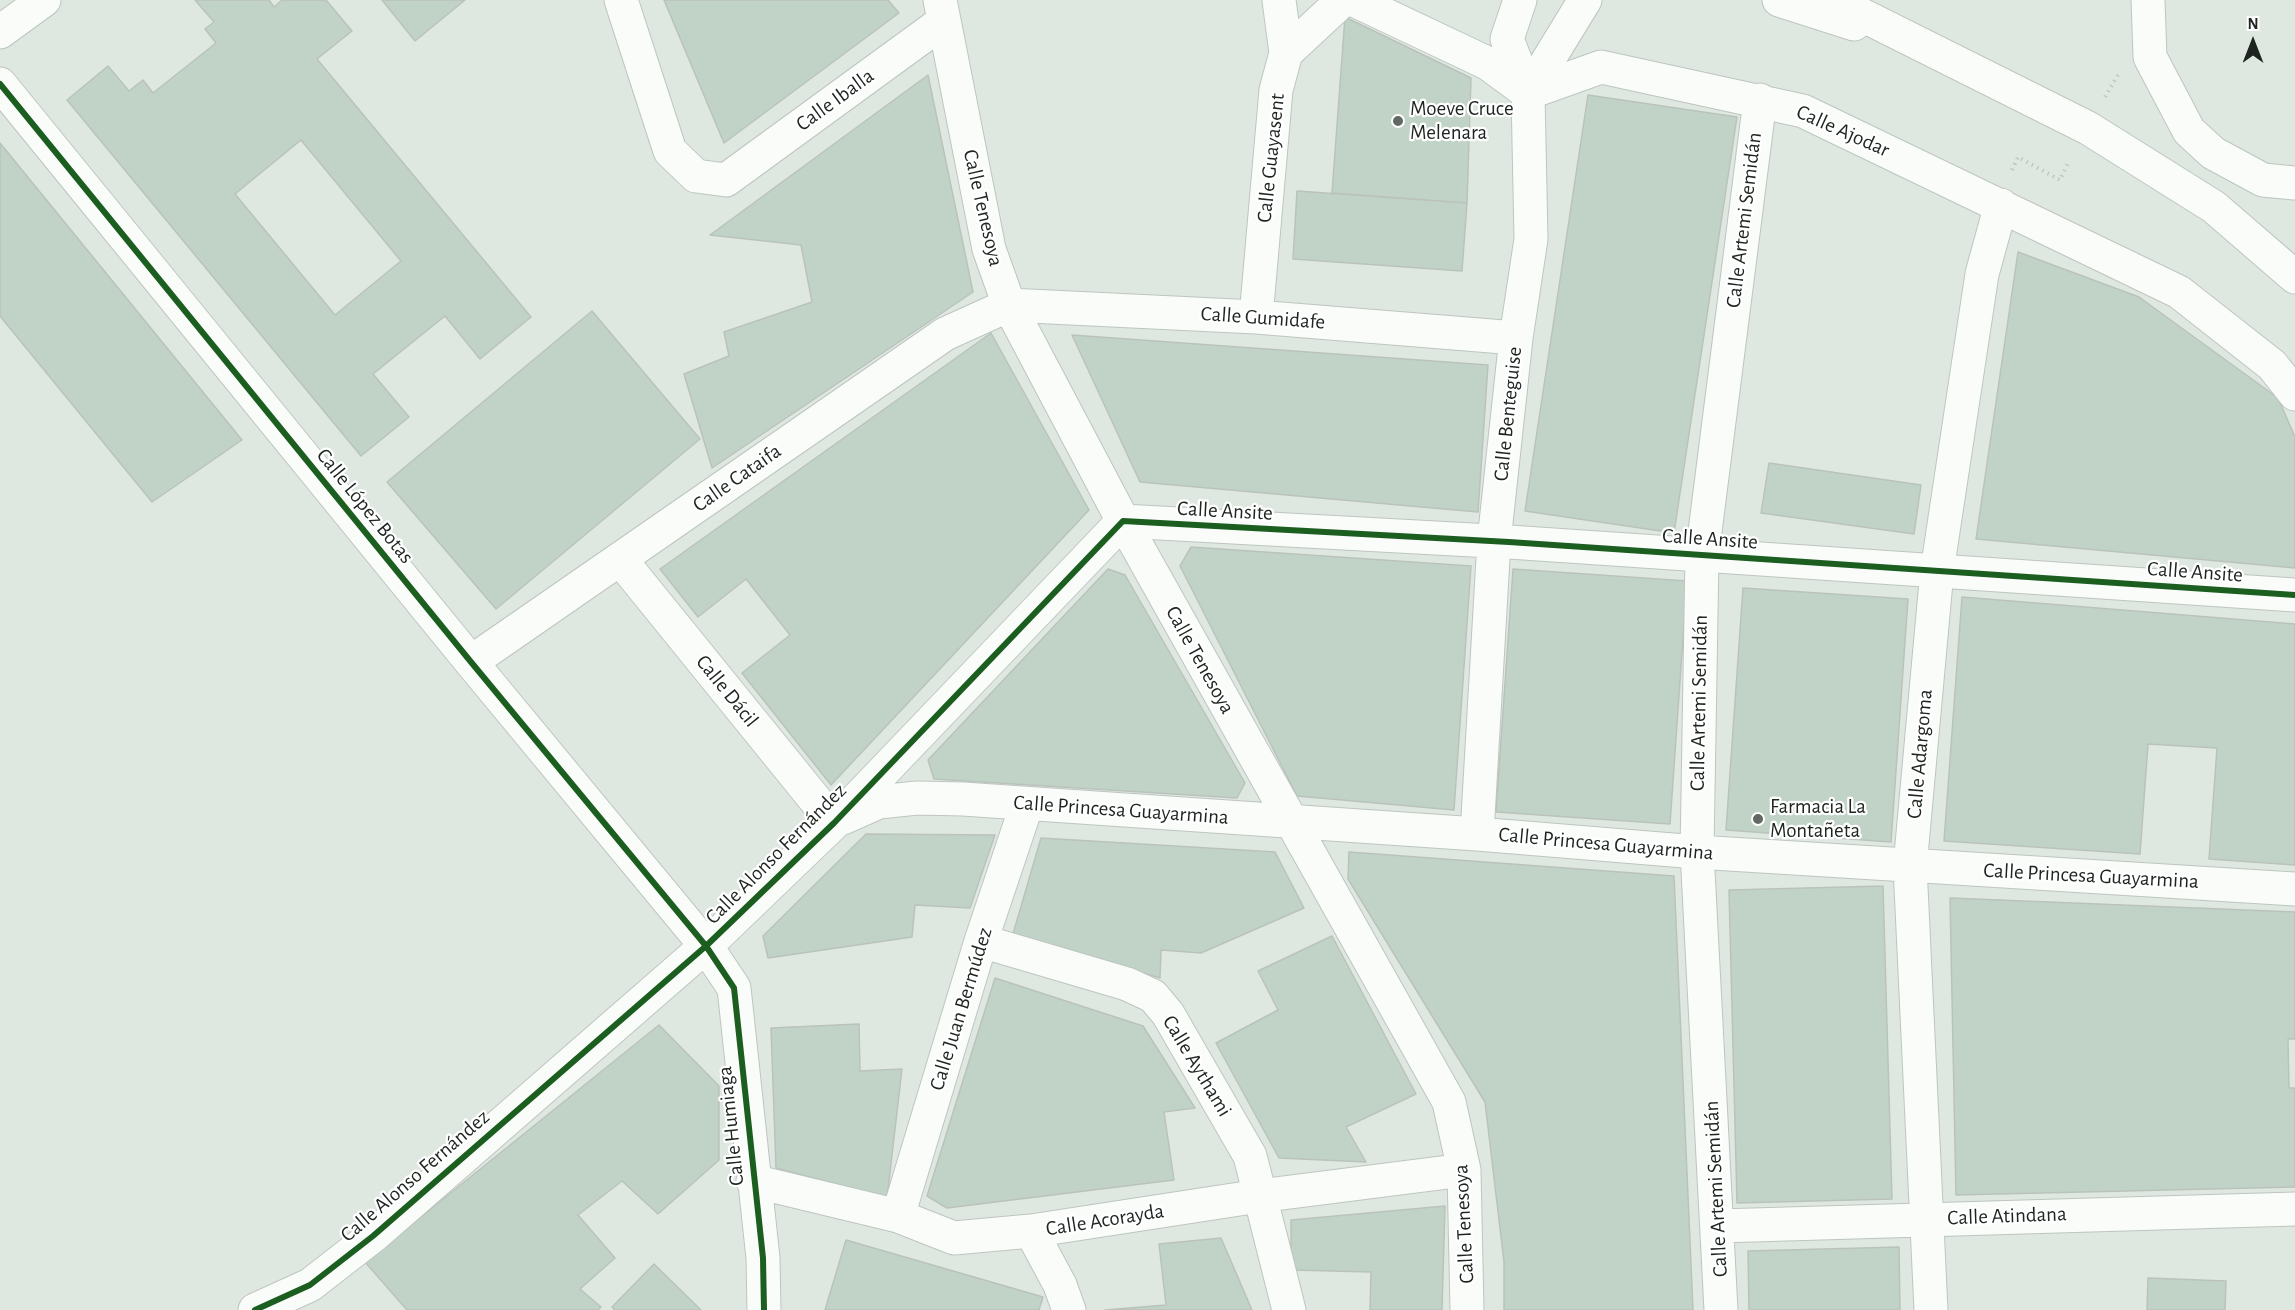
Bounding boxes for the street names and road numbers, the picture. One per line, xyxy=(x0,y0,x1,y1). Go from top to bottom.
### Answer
street label: Calle Iballa xyxy=(791,63,879,137)
street label: Calle Guayasent xyxy=(1252,92,1290,224)
street label: Calle Ajodar xyxy=(1793,99,1893,163)
street label: Calle Artemi Semidán xyxy=(1721,131,1767,309)
street label: Calle Tenesoya xyxy=(957,147,1009,269)
street label: Calle Gumidafe xyxy=(1200,301,1326,335)
street label: Calle Benteguise xyxy=(1488,346,1528,482)
street label: Calle Cataifa xyxy=(688,438,786,518)
street label: Calle López Botas xyxy=(311,443,419,569)
street label: Calle Ansite xyxy=(1176,496,1274,526)
street label: Calle Ansite xyxy=(1661,523,1759,555)
street label: Calle Ansite xyxy=(2146,556,2244,588)
street label: Calle Tenesoya xyxy=(1160,602,1240,718)
street label: Calle Artemi Semidán xyxy=(1685,615,1713,791)
street label: Calle Dácil xyxy=(690,650,764,732)
street label: Calle Adargoma xyxy=(1902,688,1938,820)
street label: Calle Alonso Fernández xyxy=(700,778,852,930)
street label: Calle Princesa Guayarmina xyxy=(1012,790,1230,830)
street label: Calle Princesa Guayarmina xyxy=(1497,822,1715,866)
street label: Calle Princesa Guayarmina xyxy=(1983,858,2199,894)
street label: Calle Juan Bermúdez xyxy=(924,924,998,1094)
street label: Calle Aythami xyxy=(1157,1011,1237,1121)
street label: Calle Humiaga xyxy=(712,1065,750,1187)
street label: Calle Artemi Semidán xyxy=(1699,1100,1733,1278)
street label: Calle Alonso Fernández xyxy=(335,1104,495,1248)
street label: Calle Tenesoya xyxy=(1448,1164,1480,1284)
street label: Calle Acorayda xyxy=(1044,1198,1166,1242)
street label: Calle Atindana xyxy=(1947,1201,2067,1231)

